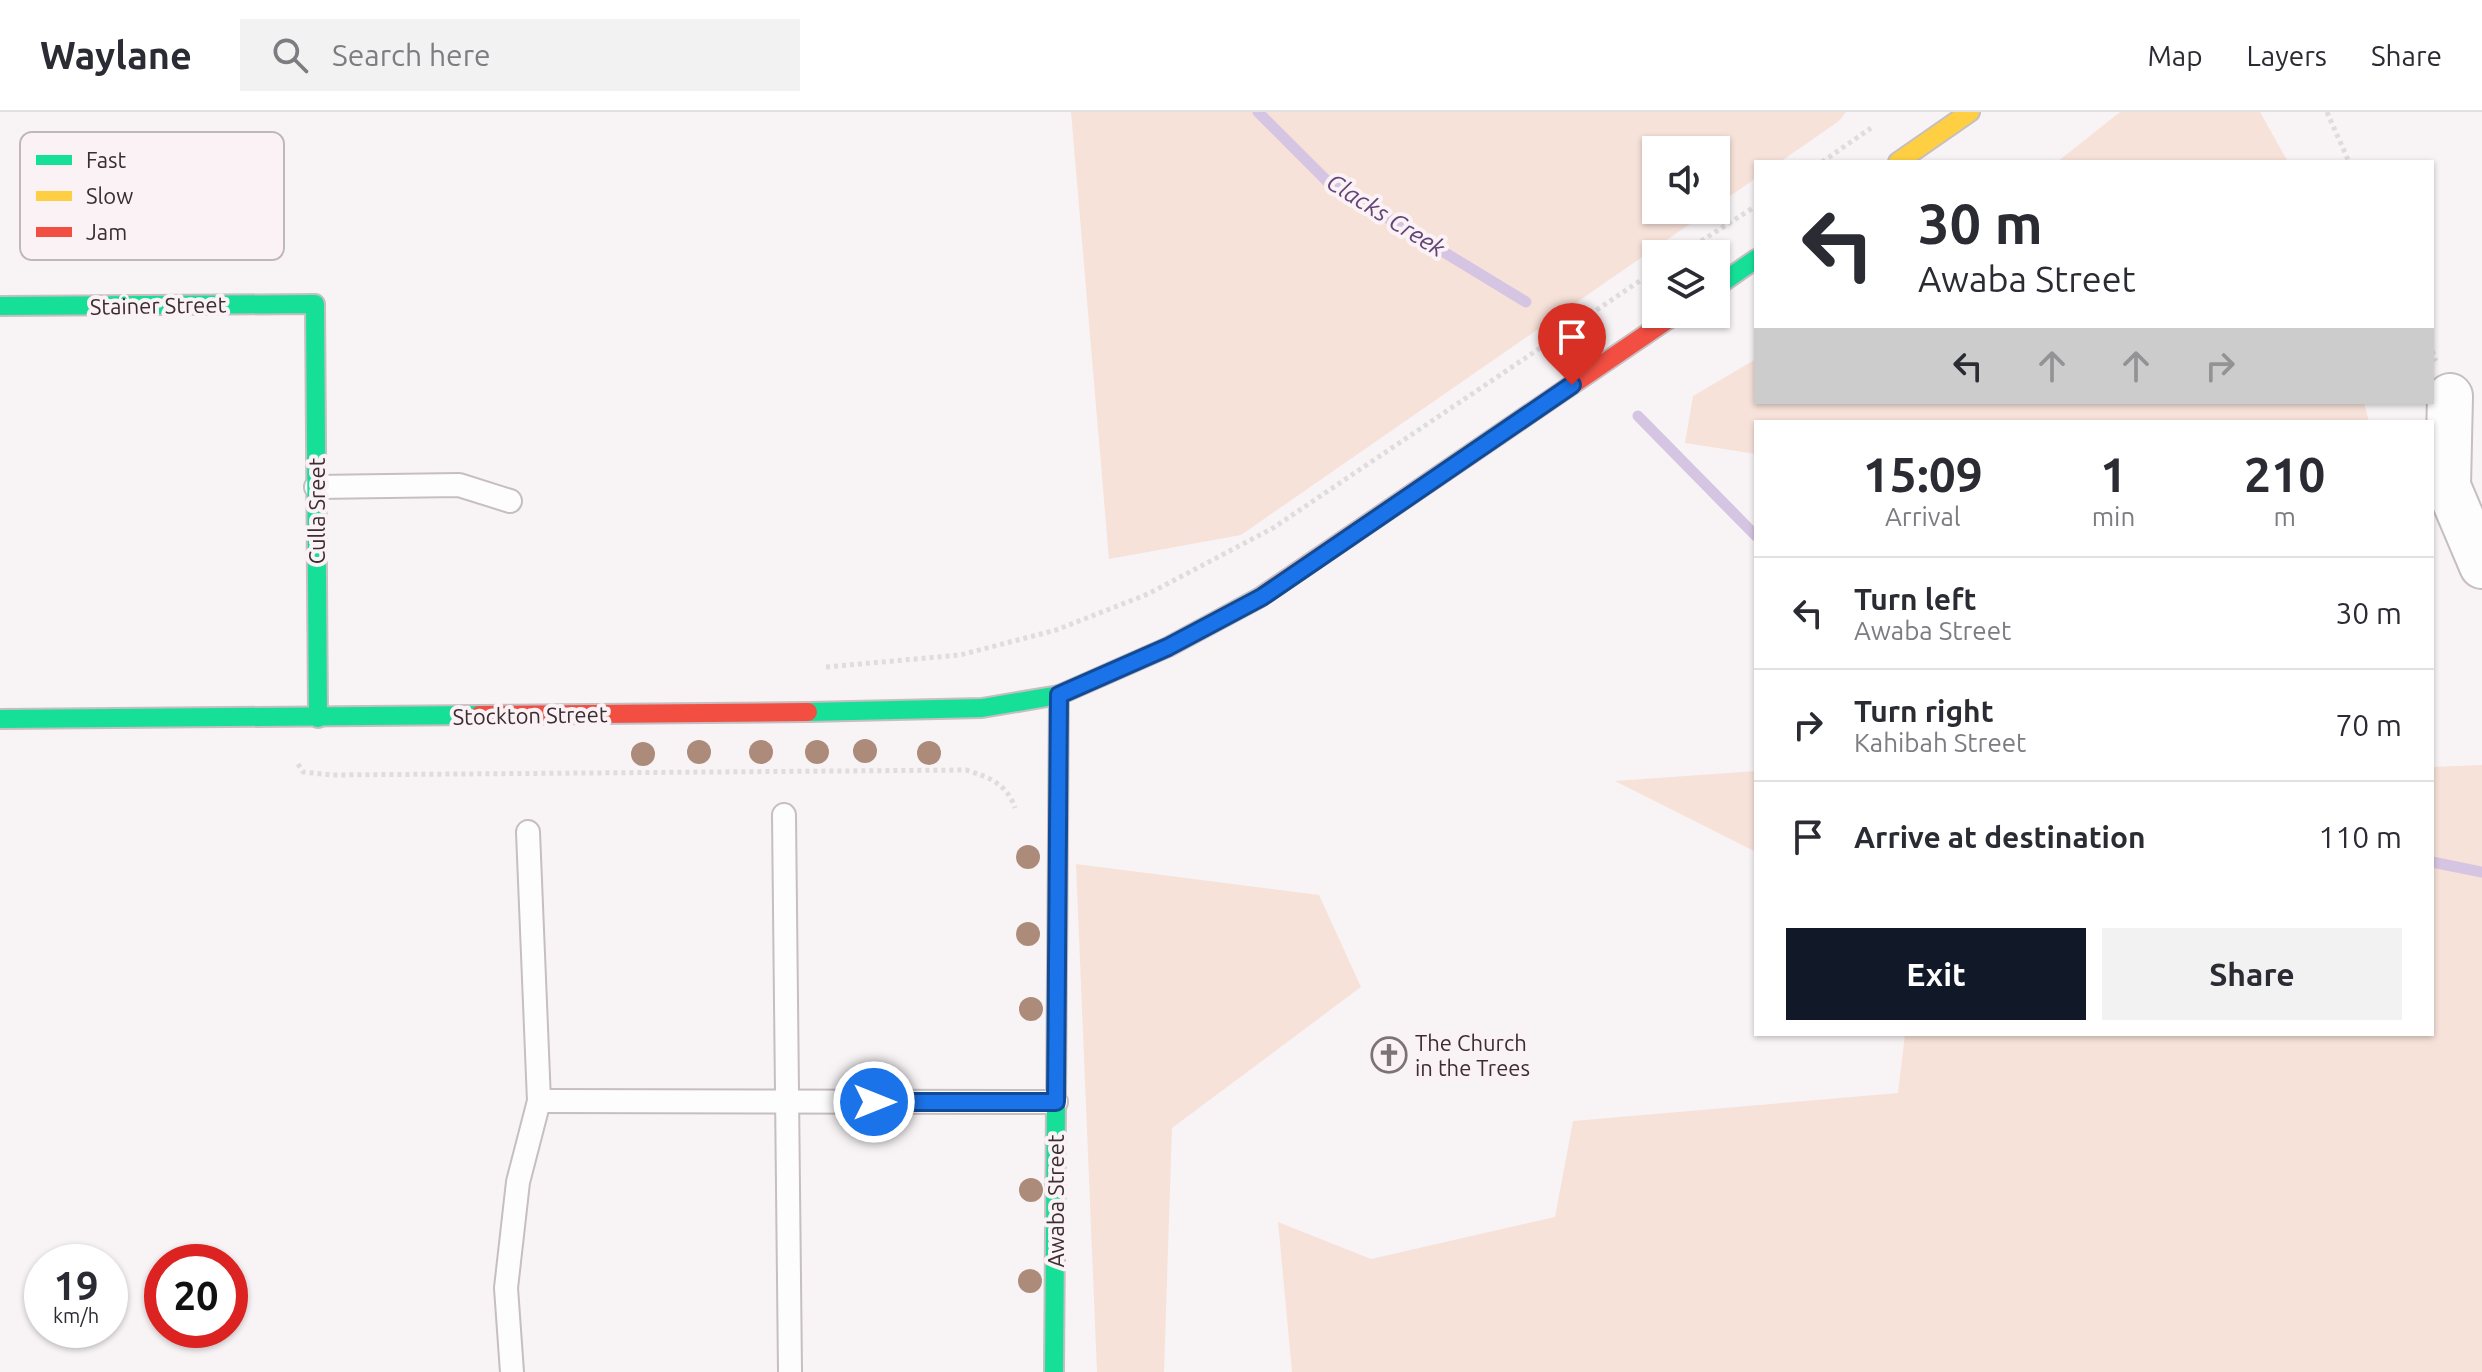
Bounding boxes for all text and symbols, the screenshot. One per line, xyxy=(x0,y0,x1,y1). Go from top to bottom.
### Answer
search box xyxy=(240,19,800,91)
icon: search xyxy=(268,33,312,77)
text: Waylane xyxy=(40,34,192,76)
text: Search here xyxy=(332,38,491,72)
text: Map xyxy=(2147,40,2203,71)
text: Layers xyxy=(2247,40,2327,71)
text: Share xyxy=(2371,40,2442,71)
legend xyxy=(20,132,284,260)
map controls xyxy=(1642,136,1730,328)
button: sound xyxy=(1642,136,1730,224)
text: Fast xyxy=(86,147,127,172)
water label: Clacks Creek xyxy=(1322,168,1451,262)
text: Slow xyxy=(86,183,133,208)
icon: left xyxy=(1786,192,1890,296)
text: 30 m xyxy=(1918,192,2043,255)
text: Jam xyxy=(86,219,127,244)
button: layers xyxy=(1642,240,1730,328)
text: Awaba Street xyxy=(1918,258,2136,299)
street label: Stainer Street xyxy=(90,291,227,319)
pin xyxy=(1538,303,1606,385)
icon: arrive xyxy=(1550,315,1594,359)
icon: left xyxy=(1946,344,1990,388)
icon: ahead xyxy=(2030,344,2074,388)
icon: ahead xyxy=(2114,344,2158,388)
icon: right xyxy=(2198,344,2242,388)
text: 15:09 xyxy=(1863,447,1983,501)
text: 1 xyxy=(2100,447,2127,501)
text: 210 xyxy=(2244,447,2325,501)
street label: Culla Sreet xyxy=(304,457,329,564)
text: Arrival xyxy=(1885,502,1961,531)
text: min xyxy=(2092,502,2135,531)
text: m xyxy=(2273,502,2296,531)
text: Turn left xyxy=(1854,582,1976,616)
icon: left xyxy=(1786,591,1830,635)
text: 30 m xyxy=(2335,596,2402,630)
text: Awaba Street xyxy=(1854,616,2011,645)
text: Turn right xyxy=(1854,694,1994,728)
street label: Stockton Street xyxy=(452,701,608,729)
icon: right xyxy=(1786,703,1830,747)
text: 70 m xyxy=(2335,708,2402,742)
text: Kahibah Street xyxy=(1854,728,2026,757)
icon: arrive xyxy=(1786,815,1830,859)
text: Arrive at destination xyxy=(1854,820,2146,854)
text: 110 m xyxy=(2318,820,2402,854)
button: Exit xyxy=(1786,928,2086,1020)
button: Share xyxy=(2102,928,2402,1020)
place label: The Church in the Trees xyxy=(1415,1030,1530,1080)
church icon: The Church in the Trees xyxy=(1370,1036,1408,1074)
position arrow xyxy=(832,1060,916,1144)
street label: Awaba Street xyxy=(1043,1134,1068,1268)
speed limit sign: 20 xyxy=(144,1244,248,1348)
text: 19 xyxy=(53,1263,99,1308)
text: km/h xyxy=(53,1304,99,1327)

